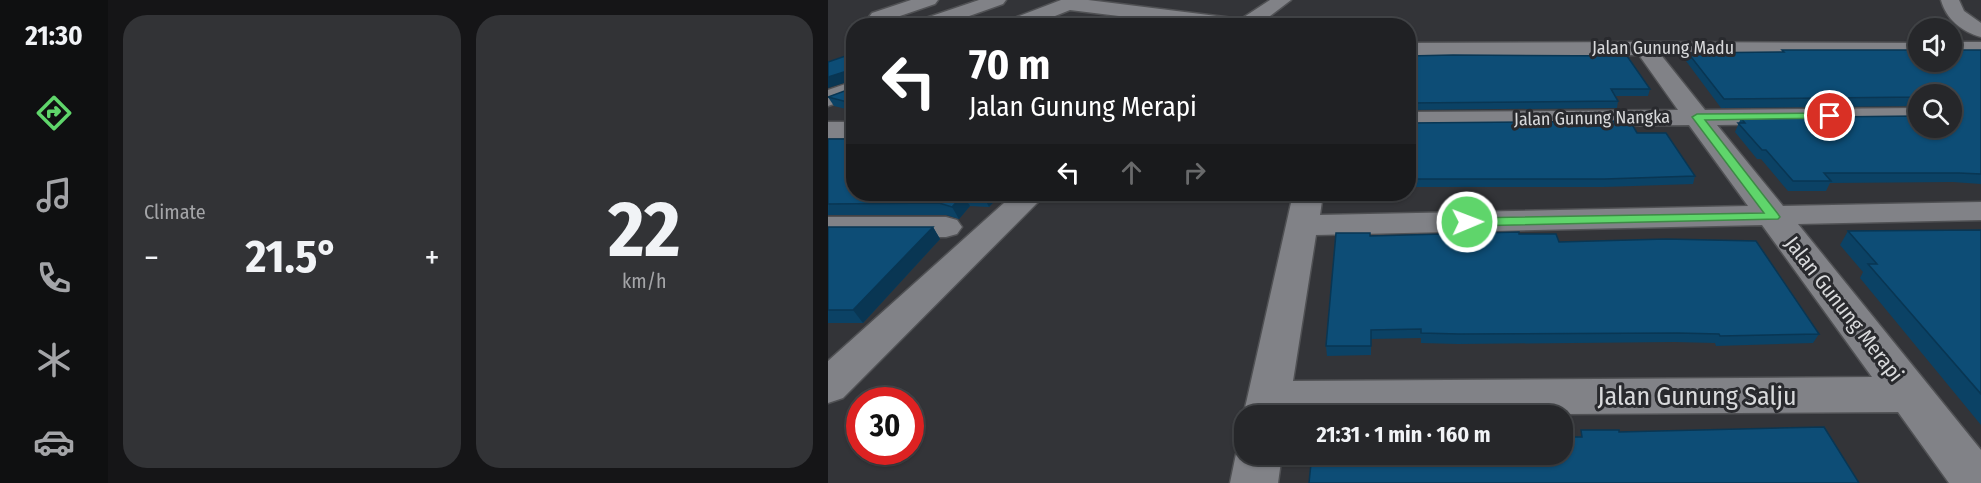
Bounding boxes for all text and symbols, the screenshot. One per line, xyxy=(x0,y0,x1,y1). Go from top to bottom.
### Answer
map controls xyxy=(1908,18,1962,138)
button: sound xyxy=(1908,18,1962,72)
text: 21:30 xyxy=(25,20,83,52)
street label: Jalan Gunung Madu xyxy=(1592,37,1734,59)
text: 70 m xyxy=(969,40,1050,90)
icon: left xyxy=(870,42,948,120)
button: search xyxy=(1908,84,1962,138)
pin xyxy=(1804,90,1855,141)
text: Jalan Gunung Merapi xyxy=(969,91,1197,123)
icon: directions xyxy=(33,92,75,134)
icon: arrive xyxy=(1813,99,1846,132)
street label: Jalan Gunung Nangka xyxy=(1514,106,1670,130)
icon: left xyxy=(1052,156,1085,189)
icon: ahead xyxy=(1115,156,1148,189)
icon: right xyxy=(1178,156,1211,189)
icon: music xyxy=(33,174,75,216)
text: 22 xyxy=(608,183,680,277)
position arrow xyxy=(1435,190,1499,254)
text: Climate xyxy=(144,200,206,224)
text: 21.5° xyxy=(245,230,338,284)
street label: Jalan Gunung Merapi xyxy=(1779,231,1909,387)
text: − xyxy=(144,238,159,278)
text: + xyxy=(424,238,440,278)
icon: phone xyxy=(33,257,75,299)
text: km/h xyxy=(622,269,667,293)
icon: climate xyxy=(33,339,75,381)
street label: Jalan Gunung Salju xyxy=(1597,381,1797,412)
speed limit sign: 30 xyxy=(846,387,924,465)
icon: car xyxy=(33,421,75,463)
text: 21:31 · 1 min · 160 m xyxy=(1316,421,1491,448)

